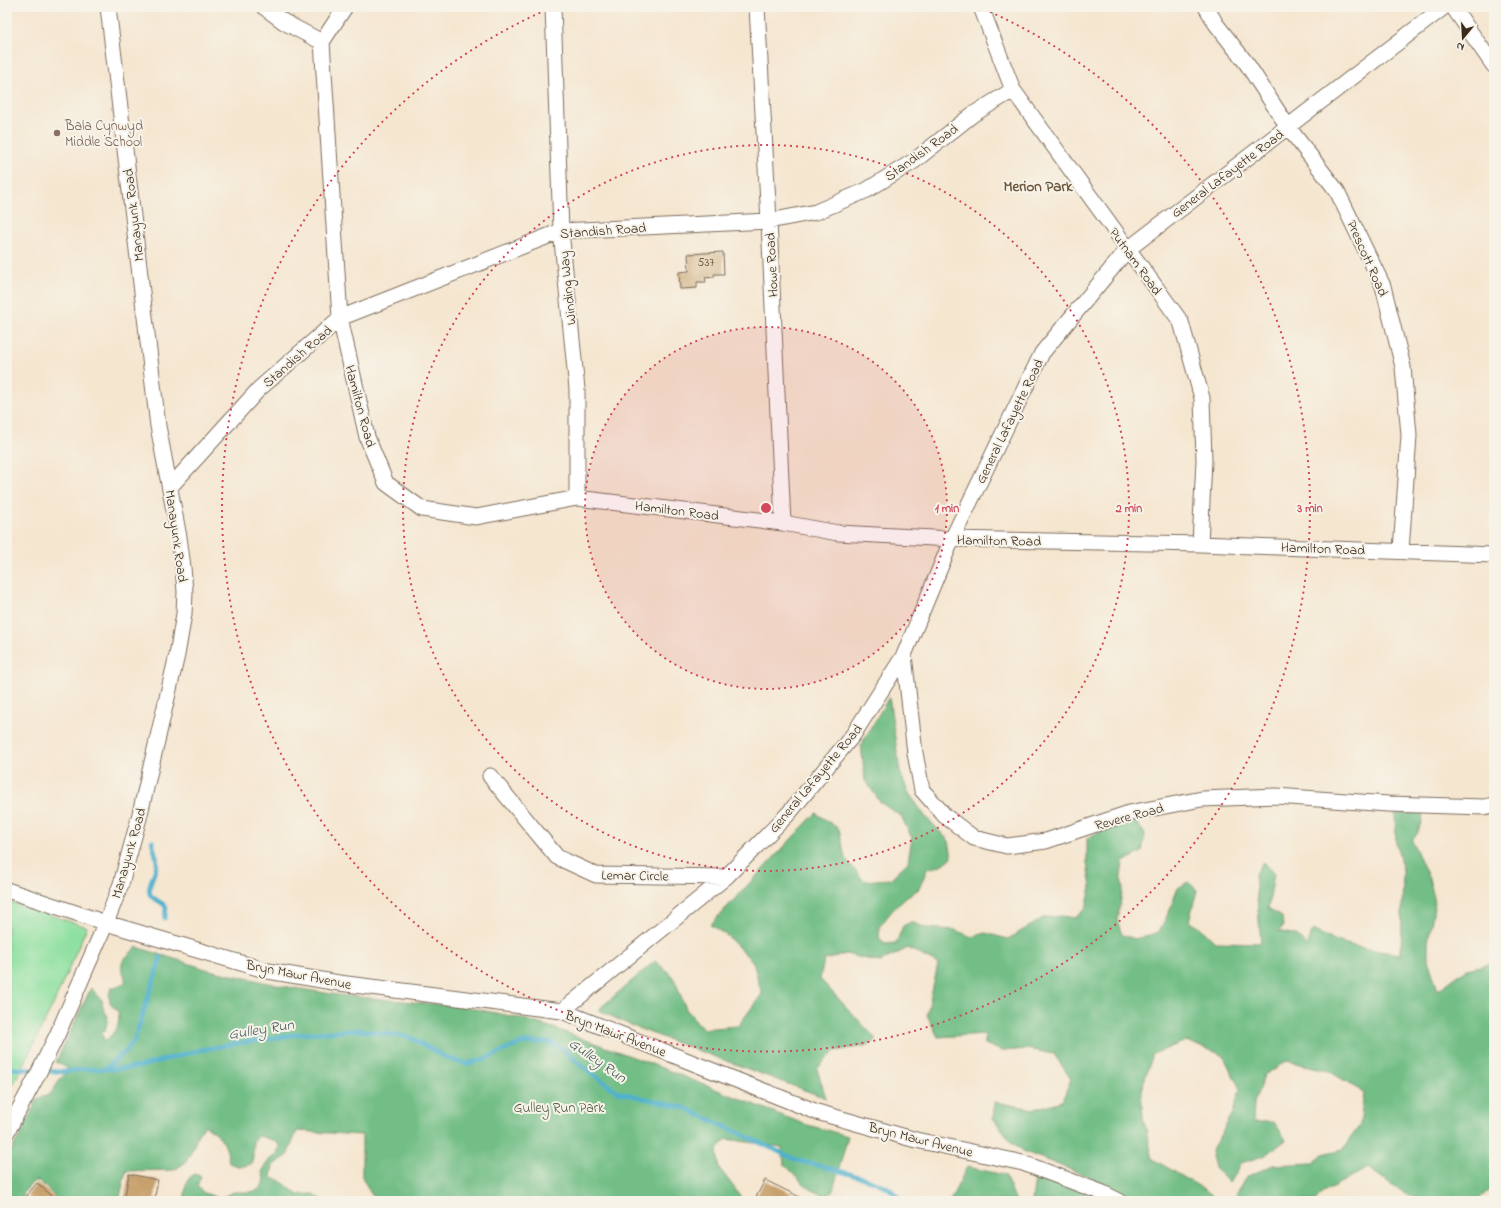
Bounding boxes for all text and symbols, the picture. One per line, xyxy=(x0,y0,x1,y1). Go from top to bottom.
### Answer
north arrow xyxy=(1443,18,1483,58)
text: N xyxy=(1454,38,1466,55)
place label: Bala Cynwyd Middle School xyxy=(64,116,143,153)
street label: Standish Road xyxy=(881,119,963,187)
street label: General Lafayette Road xyxy=(1167,125,1289,224)
marker: Bala Cynwyd Middle School xyxy=(52,128,62,138)
street label: Manayunk Road xyxy=(118,167,152,262)
district label: Merion Park xyxy=(1003,176,1073,198)
street label: Prescott Road xyxy=(1340,217,1393,300)
street label: Standish Road xyxy=(559,218,647,245)
street label: Putnam Road xyxy=(1103,224,1167,300)
street label: Howe Road xyxy=(760,232,785,298)
street label: Winding Way xyxy=(554,250,584,326)
house number: 537 xyxy=(698,254,714,272)
street label: Standish Road xyxy=(259,321,338,393)
street label: General Lafayette Road xyxy=(971,356,1051,488)
street label: Hamilton Road xyxy=(339,363,381,450)
street label: Manayunk Road xyxy=(158,489,192,584)
street label: Hamilton Road xyxy=(634,496,720,527)
text: 1 min xyxy=(935,500,959,518)
text: 2 min xyxy=(1115,500,1142,518)
text: 3 min xyxy=(1296,500,1323,518)
centre of rings xyxy=(759,501,773,515)
street label: Hamilton Road xyxy=(957,530,1041,553)
street label: Hamilton Road xyxy=(1280,538,1366,561)
street label: General Lafayette Road xyxy=(764,720,869,839)
street label: Revere Road xyxy=(1093,798,1166,837)
street label: Manayunk Road xyxy=(106,806,153,901)
street label: Lemar Circle xyxy=(601,865,669,888)
street label: Bryn Mawr Avenue xyxy=(243,955,354,997)
street label: Bryn Mawr Avenue xyxy=(561,1005,670,1065)
water label: Gulley Run xyxy=(227,1014,296,1047)
water label: Gulley Run xyxy=(564,1033,631,1090)
park label: Gulley Run Park xyxy=(514,1098,605,1120)
street label: Bryn Mawr Avenue xyxy=(865,1117,976,1165)

